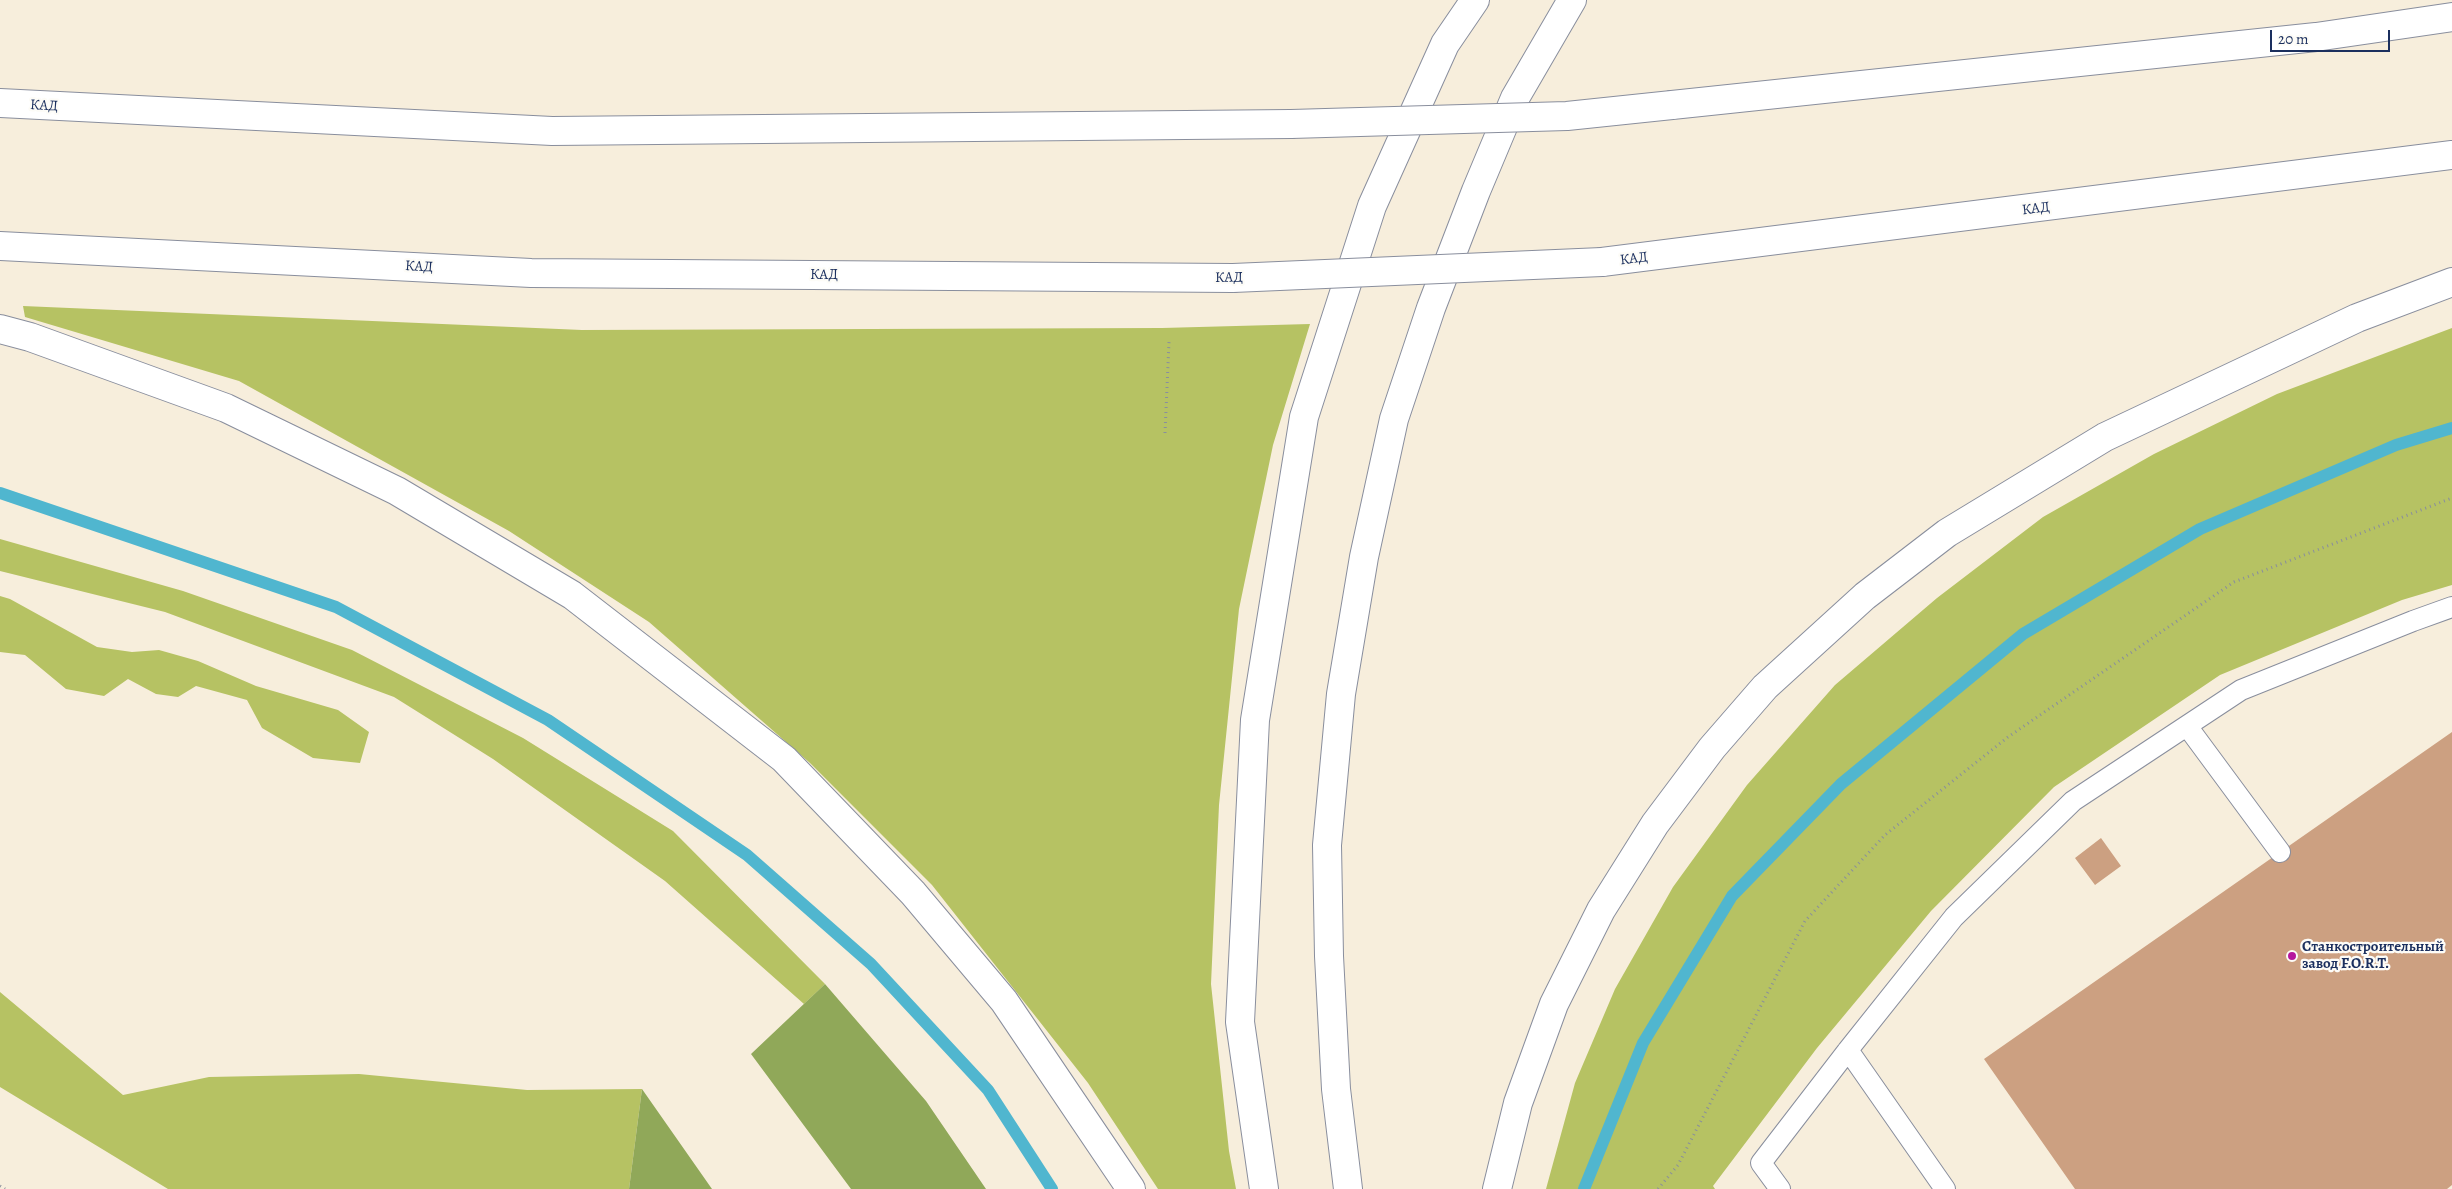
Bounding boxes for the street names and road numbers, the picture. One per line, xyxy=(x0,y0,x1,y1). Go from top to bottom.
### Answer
street label: КАД xyxy=(30,96,58,116)
street label: КАД xyxy=(2021,198,2051,220)
street label: КАД xyxy=(1619,248,1649,270)
street label: КАД xyxy=(405,257,433,277)
street label: КАД xyxy=(810,266,838,284)
street label: КАД xyxy=(1215,269,1243,287)

